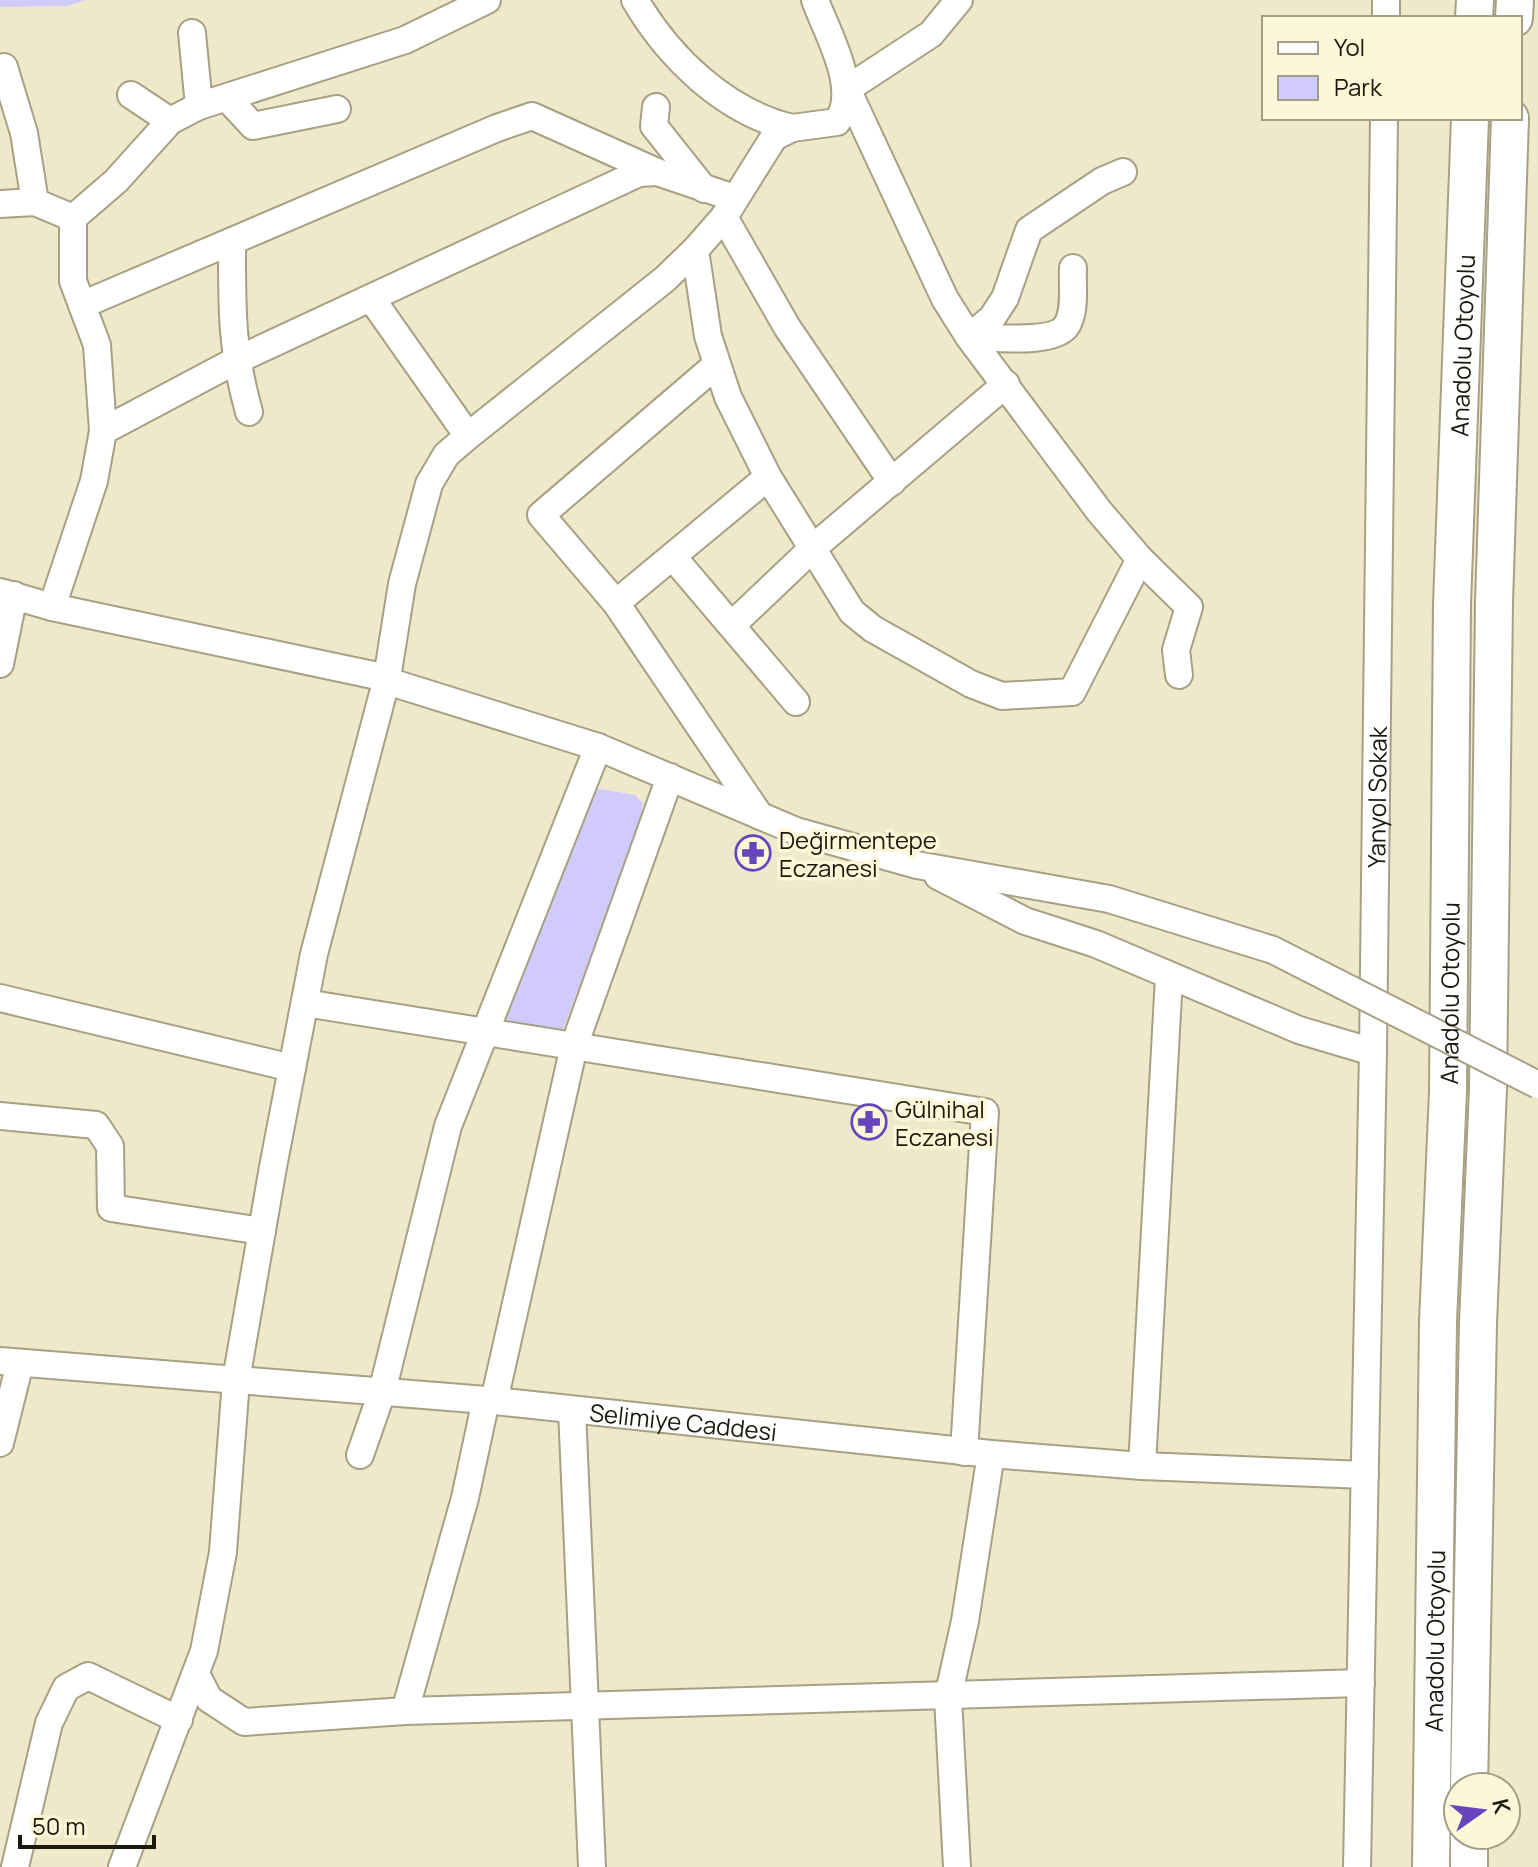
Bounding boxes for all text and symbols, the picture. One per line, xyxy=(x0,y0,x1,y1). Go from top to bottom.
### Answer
legend xyxy=(1262,16,1522,120)
text: Yol xyxy=(1334,30,1365,63)
text: Park xyxy=(1334,70,1383,103)
street label: Anadolu Otoyolu xyxy=(1442,254,1481,437)
street label: Yanyol Sokak xyxy=(1359,725,1393,868)
place label: Değirmentepe Eczanesi xyxy=(779,823,937,884)
pharmacy icon: Değirmentepe Eczanesi xyxy=(734,834,772,872)
street label: Anadolu Otoyolu xyxy=(1432,902,1466,1085)
place label: Gülnihal Eczanesi xyxy=(895,1092,994,1153)
pharmacy icon: Gülnihal Eczanesi xyxy=(850,1103,888,1141)
street label: Selimiye Caddesi xyxy=(588,1395,779,1448)
street label: Anadolu Otoyolu xyxy=(1416,1550,1452,1732)
north arrow xyxy=(1442,1771,1522,1851)
text: K xyxy=(1485,1796,1518,1817)
scale bar xyxy=(20,1799,154,1849)
text: 50 m xyxy=(32,1809,86,1842)

